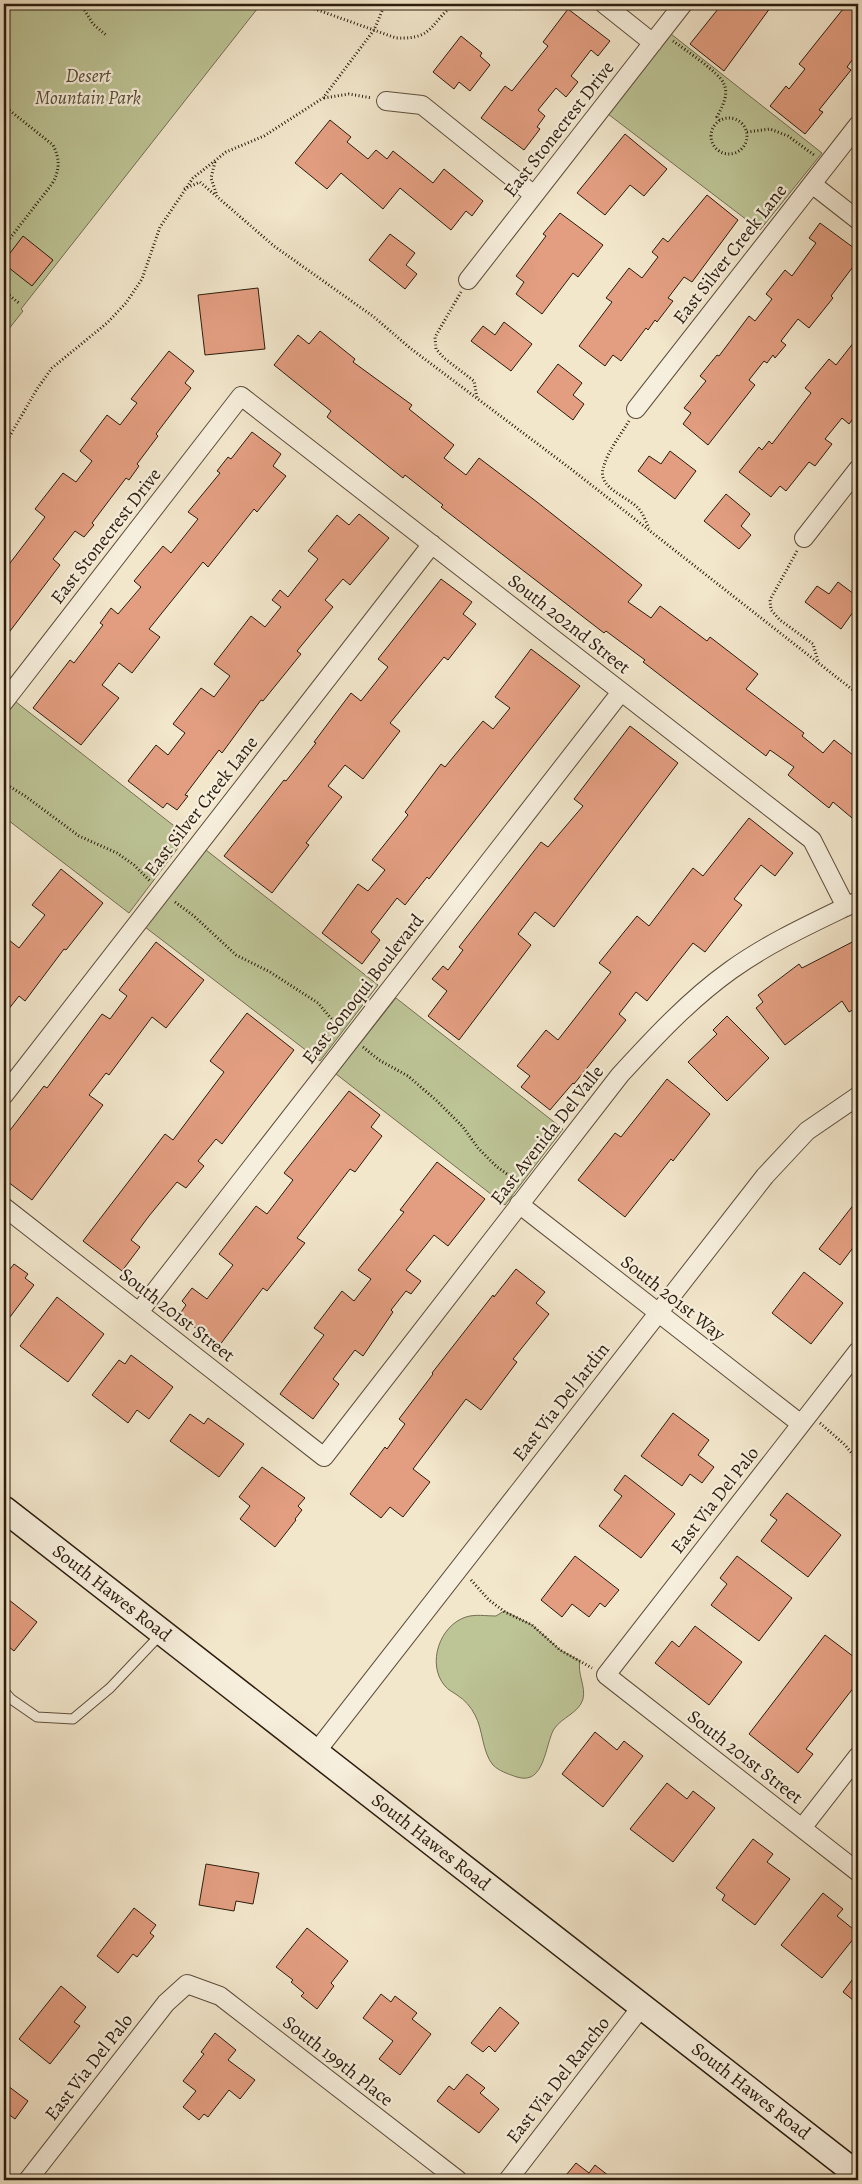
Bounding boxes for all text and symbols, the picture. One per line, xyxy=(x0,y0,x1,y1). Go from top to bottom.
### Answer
street label: East Stonecrest Drive xyxy=(498,56,620,202)
park label: Desert Mountain Park xyxy=(35,63,141,111)
street label: East Silver Creek Lane xyxy=(667,179,793,329)
street label: East Stonecrest Drive xyxy=(45,463,167,609)
street label: South 202nd Street xyxy=(502,568,636,680)
street label: East Silver Creek Lane xyxy=(138,731,264,881)
street label: East Sonoqui Boulevard xyxy=(296,908,430,1069)
street label: East Avenida Del Valle xyxy=(484,1060,610,1210)
street label: South 201st Way xyxy=(615,1249,731,1347)
street label: South 201st Street xyxy=(114,1262,240,1368)
street label: East Via Del Jardin xyxy=(506,1337,616,1467)
street label: East Via Del Palo xyxy=(665,1441,765,1559)
street label: South Hawes Road xyxy=(47,1538,178,1648)
street label: South 201st Street xyxy=(682,1704,808,1810)
street label: South Hawes Road xyxy=(366,1787,497,1897)
street label: East Via Del Palo xyxy=(39,2008,139,2126)
street label: South 199th Place xyxy=(277,2010,399,2112)
street label: East Via Del Rancho xyxy=(500,2011,616,2149)
street label: South Hawes Road xyxy=(686,2036,817,2146)

